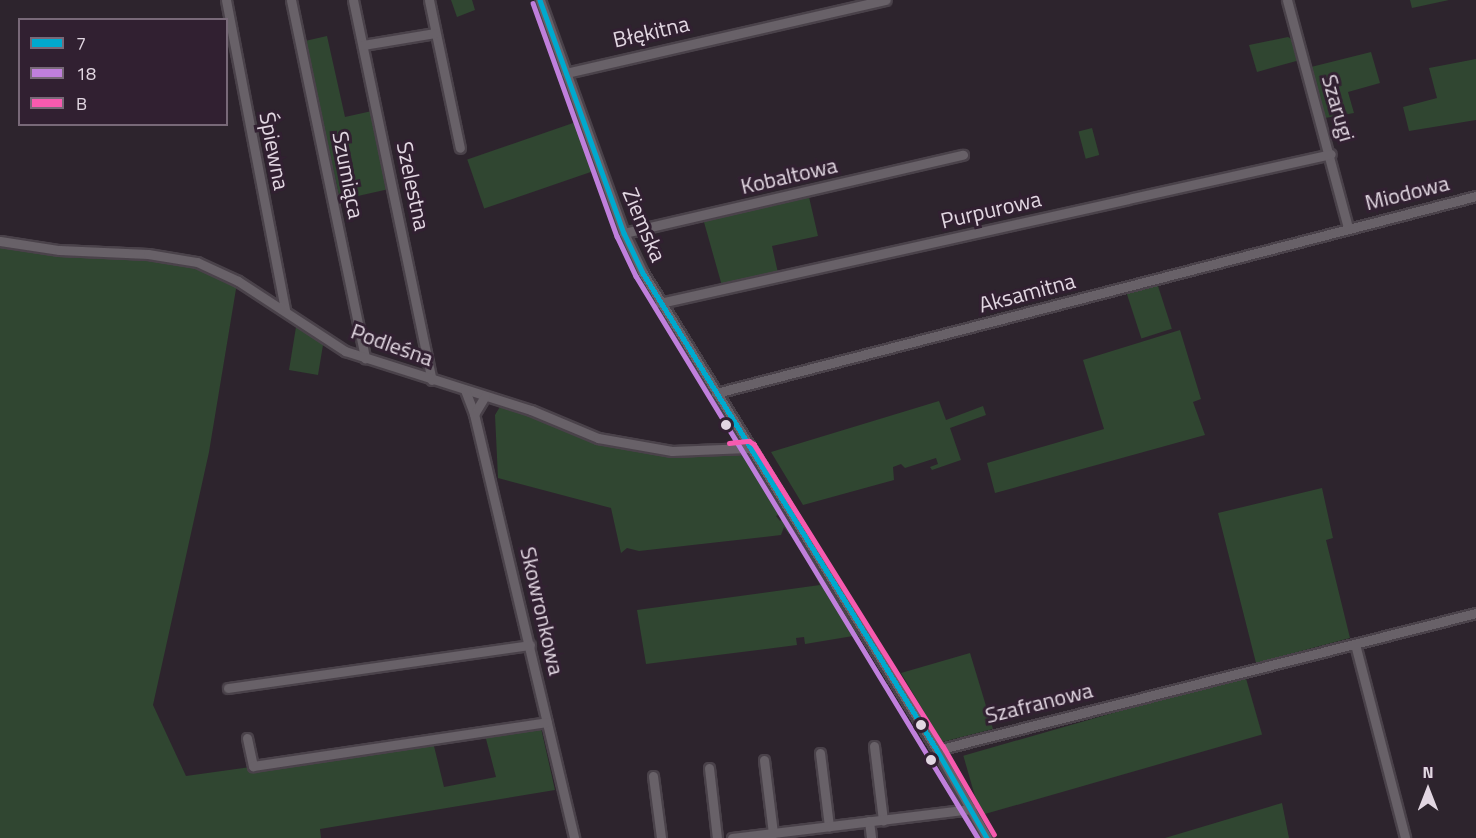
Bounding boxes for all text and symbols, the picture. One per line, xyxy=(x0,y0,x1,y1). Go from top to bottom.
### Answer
street label: Błękitna xyxy=(610,10,692,54)
legend xyxy=(18,18,228,126)
text: 7 xyxy=(76,30,86,57)
text: 18 xyxy=(76,60,96,87)
street label: Szarugi xyxy=(1316,72,1360,144)
text: B xyxy=(76,90,87,117)
street label: Śpiewna xyxy=(254,110,294,192)
street label: Szumiąca xyxy=(327,129,369,221)
street label: Szelestna xyxy=(391,139,435,233)
street label: Kobaltowa xyxy=(738,152,840,200)
street label: Miodowa xyxy=(1362,170,1452,216)
street label: Ziemska xyxy=(617,184,671,266)
street label: Purpurowa xyxy=(938,186,1044,234)
street label: Aksamitna xyxy=(976,267,1078,319)
street label: Podleśna xyxy=(347,318,437,372)
unlabelled marker xyxy=(720,419,732,431)
street label: Skowronkowa xyxy=(514,544,570,678)
street label: Szafranowa xyxy=(983,677,1095,729)
unlabelled marker xyxy=(915,719,927,731)
unlabelled marker xyxy=(925,754,937,766)
north arrow xyxy=(1398,760,1458,820)
text: N xyxy=(1422,760,1434,784)

